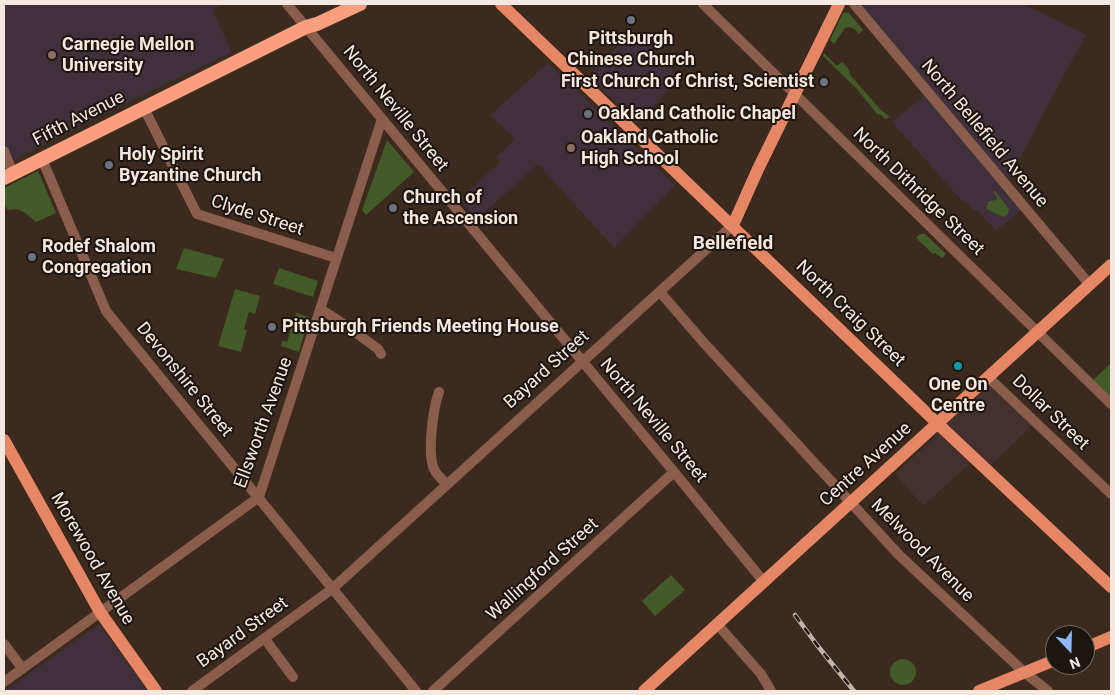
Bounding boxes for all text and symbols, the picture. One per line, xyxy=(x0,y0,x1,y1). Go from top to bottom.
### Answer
marker: Pittsburgh Chinese Church xyxy=(625,14,637,26)
place label: Pittsburgh Chinese Church xyxy=(567,28,695,70)
place label: Carnegie Mellon University xyxy=(62,34,194,76)
street label: North Neville Street xyxy=(338,42,452,176)
marker: Carnegie Mellon University xyxy=(46,49,58,61)
street label: North Bellefield Avenue xyxy=(916,56,1052,212)
place label: First Church of Christ, Scientist xyxy=(561,71,814,93)
marker: First Church of Christ, Scientist xyxy=(818,76,830,88)
street label: Fifth Avenue xyxy=(30,87,128,151)
place label: Oakland Catholic Chapel xyxy=(598,103,796,125)
marker: Oakland Catholic Chapel xyxy=(582,108,594,120)
street label: North Dithridge Street xyxy=(848,124,988,260)
place label: Oakland Catholic High School xyxy=(581,127,718,170)
marker: Oakland Catholic High School xyxy=(565,142,577,154)
place label: Holy Spirit Byzantine Church xyxy=(119,144,261,186)
marker: Holy Spirit Byzantine Church xyxy=(103,159,115,171)
place label: Church of the Ascension xyxy=(403,187,518,230)
street label: Clyde Street xyxy=(208,191,306,241)
marker: Church of the Ascension xyxy=(387,202,399,214)
district label: Bellefield xyxy=(693,233,773,255)
place label: Rodef Shalom Congregation xyxy=(42,236,156,278)
marker: Rodef Shalom Congregation xyxy=(26,251,38,263)
street label: North Craig Street xyxy=(791,256,909,372)
place label: Pittsburgh Friends Meeting House xyxy=(282,316,559,338)
street label: Devonshire Street xyxy=(131,318,237,442)
marker: Pittsburgh Friends Meeting House xyxy=(266,321,278,333)
street label: Bayard Street xyxy=(500,326,594,414)
street label: North Neville Street xyxy=(595,354,711,488)
street label: Ellsworth Avenue xyxy=(230,355,298,491)
marker: One On Centre xyxy=(952,360,964,372)
street label: Dollar Street xyxy=(1007,371,1093,455)
place label: One On Centre xyxy=(928,374,988,416)
street label: Centre Avenue xyxy=(816,418,916,512)
street label: Morewood Avenue xyxy=(45,489,139,629)
street label: Melwood Avenue xyxy=(866,495,978,607)
street label: Wallingford Street xyxy=(483,514,603,626)
street label: Bayard Street xyxy=(193,593,293,673)
north arrow xyxy=(1045,625,1095,675)
text: N xyxy=(1068,654,1083,672)

